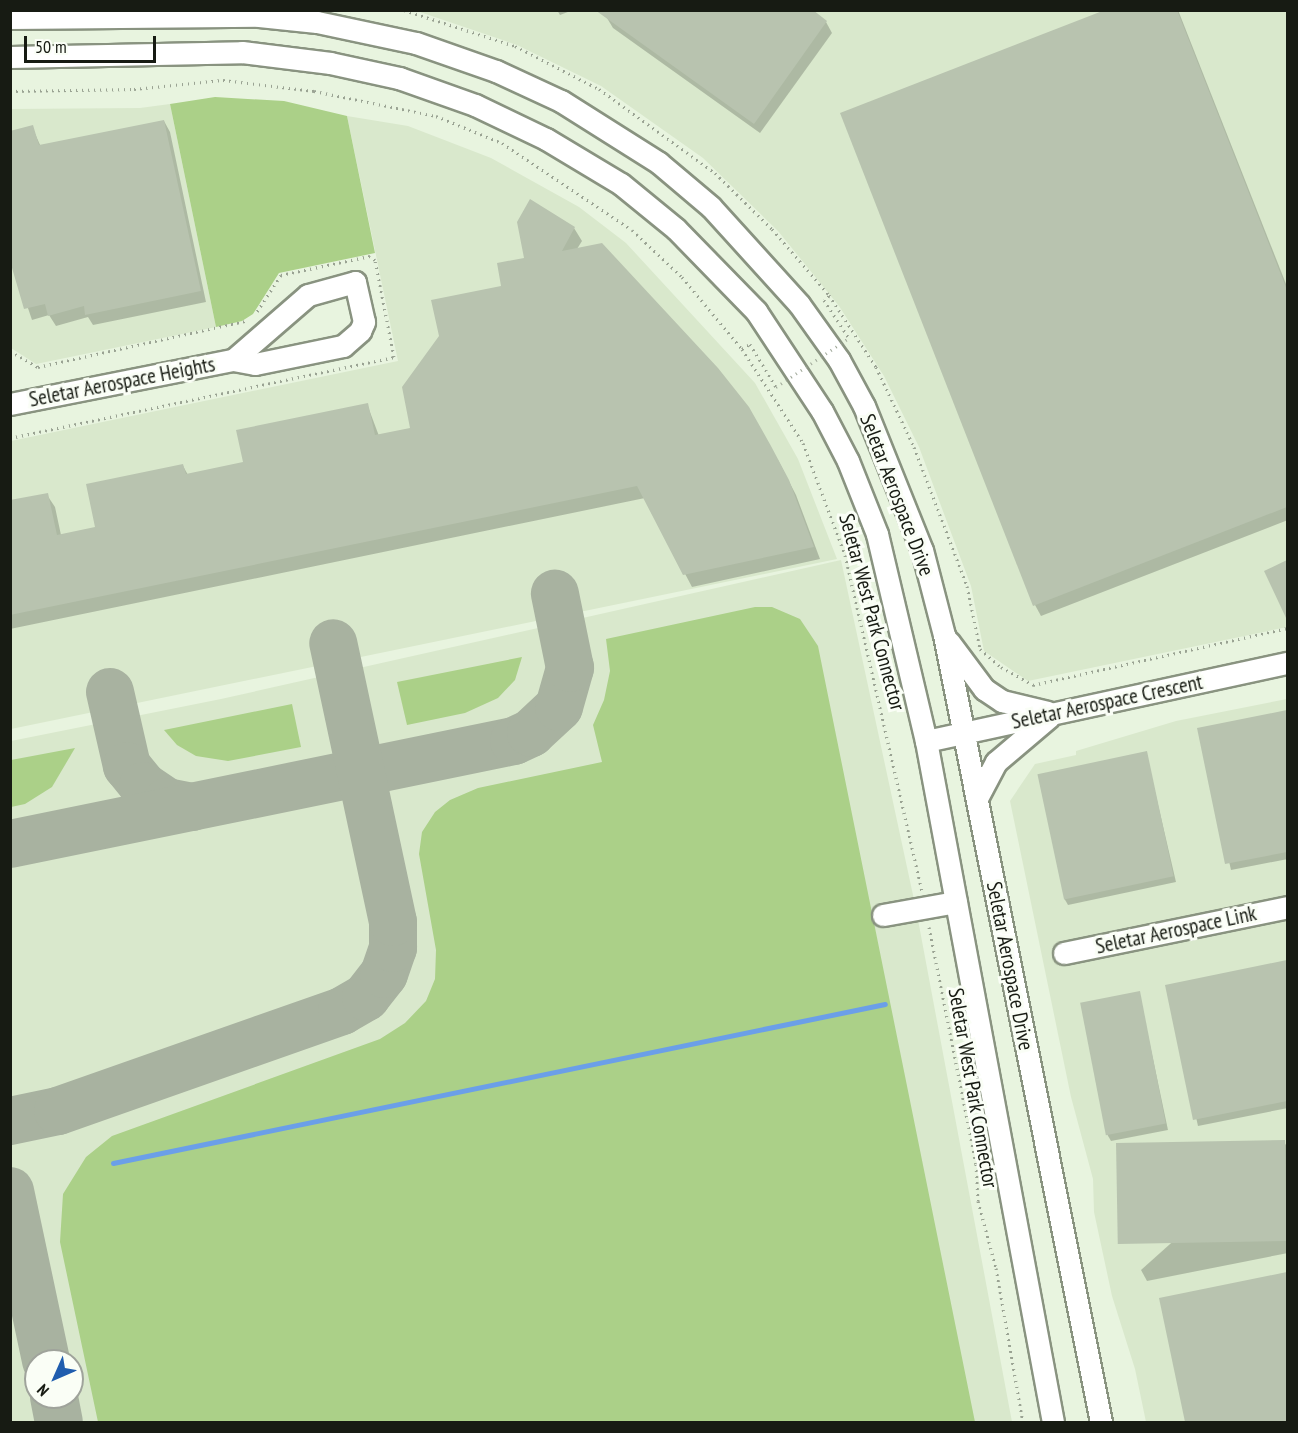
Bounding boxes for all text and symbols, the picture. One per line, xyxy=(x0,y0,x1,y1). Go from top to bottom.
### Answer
scale bar xyxy=(27,24,159,62)
text: 50 m xyxy=(35,35,67,58)
street label: Seletar Aerospace Heights xyxy=(27,352,217,412)
street label: Seletar Aerospace Drive xyxy=(854,410,940,580)
street label: Seletar West Park Connector xyxy=(833,510,911,714)
street label: Seletar Aerospace Crescent xyxy=(1009,669,1205,735)
street label: Seletar Aerospace Drive xyxy=(981,879,1039,1053)
street label: Seletar Aerospace Link xyxy=(1093,901,1259,959)
street label: Seletar West Park Connector xyxy=(943,986,1003,1190)
north arrow xyxy=(24,1349,84,1409)
text: N xyxy=(33,1380,53,1400)

